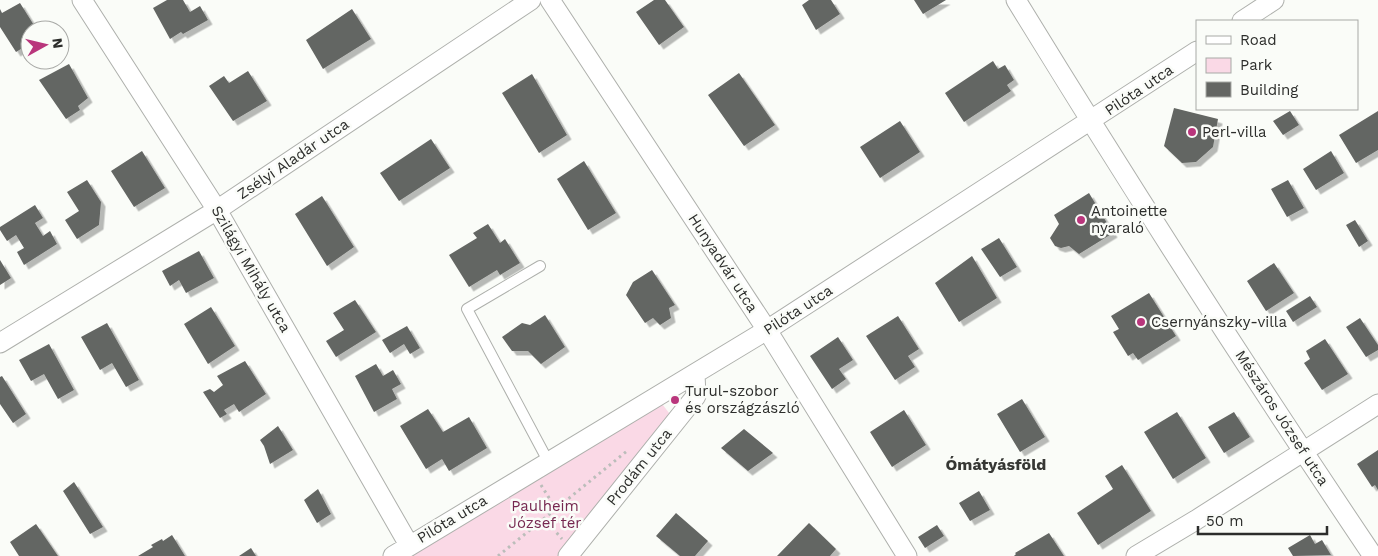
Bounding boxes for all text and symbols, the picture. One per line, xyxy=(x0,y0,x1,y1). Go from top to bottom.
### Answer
north arrow xyxy=(20,20,70,70)
legend xyxy=(1196,20,1358,110)
text: Road xyxy=(1240,31,1277,49)
text: N xyxy=(49,37,67,49)
text: Park xyxy=(1240,56,1273,74)
street label: Pilóta utca xyxy=(1101,60,1177,119)
text: Building xyxy=(1240,81,1298,99)
street label: Zsélyi Aladár utca xyxy=(234,115,353,203)
place label: Perl-villa xyxy=(1202,123,1267,141)
marker: Perl-villa xyxy=(1186,126,1198,138)
place label: Antoinette nyaraló xyxy=(1091,202,1167,237)
street label: Szilágyi Mihály utca xyxy=(207,203,295,336)
street label: Hunyadvár utca xyxy=(684,210,762,316)
marker: Antoinette nyaraló xyxy=(1075,214,1087,226)
street label: Pilóta utca xyxy=(760,281,836,339)
place label: Csernyánszky-villa xyxy=(1151,313,1287,331)
marker: Csernyánszky-villa xyxy=(1135,316,1147,328)
street label: Mészáros József utca xyxy=(1231,347,1333,490)
place label: Turul-szobor és országzászló xyxy=(685,382,800,417)
marker: Turul-szobor és országzászló xyxy=(669,394,681,406)
street label: Prodám utca xyxy=(602,425,676,509)
district label: Ómátyásföld xyxy=(946,455,1046,474)
street label: Pilóta utca xyxy=(414,491,491,547)
park label: Paulheim József tér xyxy=(509,497,581,532)
scale bar xyxy=(1198,504,1327,536)
text: 50 m xyxy=(1206,512,1243,530)

